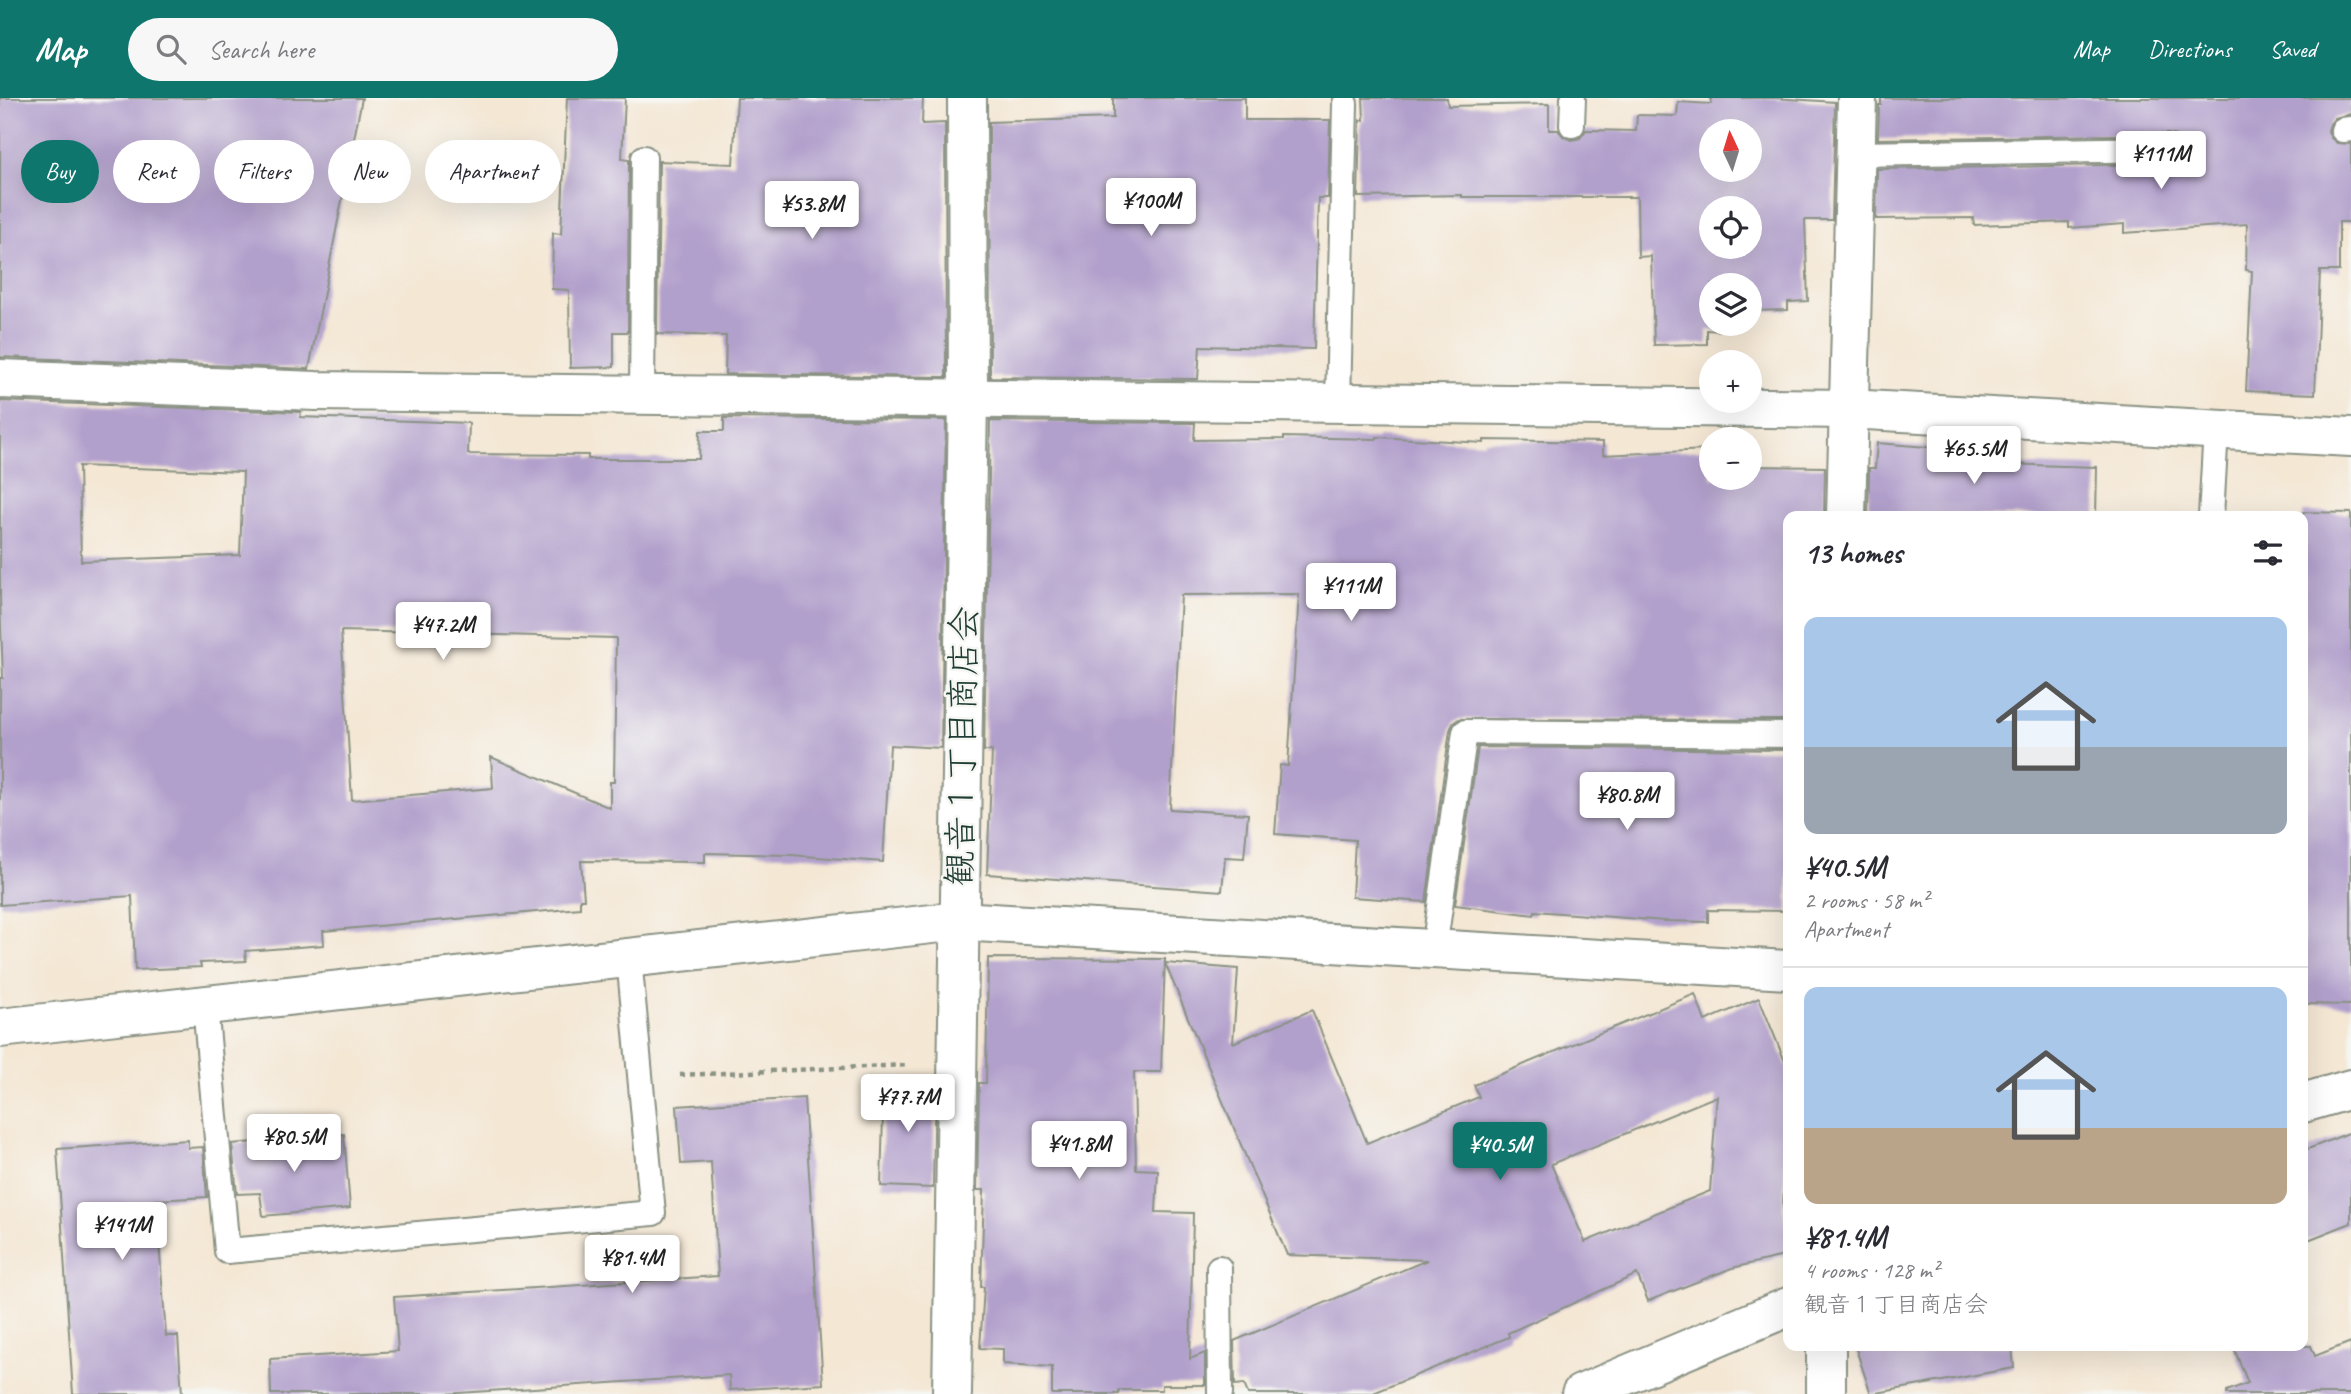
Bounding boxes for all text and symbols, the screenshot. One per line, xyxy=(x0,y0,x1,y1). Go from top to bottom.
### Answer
search box xyxy=(128,18,618,81)
text: Map xyxy=(35,28,86,70)
icon: search xyxy=(152,30,190,68)
text: Search here xyxy=(208,33,314,66)
text: Map xyxy=(2073,34,2110,64)
text: Directions xyxy=(2148,34,2231,64)
text: Saved xyxy=(2269,34,2316,64)
north arrow xyxy=(1699,119,1762,182)
map controls xyxy=(1699,119,1762,490)
pin: ¥111M xyxy=(2112,132,2210,191)
text: ¥111M xyxy=(2132,139,2190,168)
chip: Buy xyxy=(21,140,99,203)
chip: Rent xyxy=(113,140,200,203)
chip: Filters xyxy=(214,140,314,203)
chip: New xyxy=(328,140,411,203)
chip: Apartment xyxy=(425,140,561,203)
pin: ¥100M xyxy=(1102,178,1200,238)
pin: ¥53.8M xyxy=(755,181,869,241)
text: ¥100M xyxy=(1122,186,1180,215)
text: ¥53.8M xyxy=(781,189,843,218)
button: locate xyxy=(1699,196,1762,259)
button: layers xyxy=(1699,273,1762,336)
button: + xyxy=(1699,350,1762,413)
pin: ¥65.5M xyxy=(1917,426,2031,486)
button: − xyxy=(1699,427,1762,490)
text: ¥65.5M xyxy=(1943,434,2005,463)
text: 13 homes xyxy=(1804,534,1902,572)
icon: filters xyxy=(2249,534,2287,572)
pin: ¥111M xyxy=(1302,564,1400,623)
text: ¥111M xyxy=(1322,571,1380,600)
pin: ¥47.2M xyxy=(386,602,500,662)
street label: 観音１丁目商店会 xyxy=(937,606,987,886)
text: ¥47.2M xyxy=(412,610,474,639)
icon: home xyxy=(1983,663,2109,789)
pin: ¥80.8M xyxy=(1570,772,1684,832)
text: ¥80.8M xyxy=(1596,780,1658,809)
text: ¥40.5M xyxy=(1804,848,1885,886)
text: 2 rooms · 58 m² xyxy=(1804,886,1928,915)
text: Apartment xyxy=(1804,915,1889,944)
icon: home xyxy=(1983,1032,2109,1158)
pin: ¥77.7M xyxy=(851,1074,965,1134)
text: ¥77.7M xyxy=(877,1082,939,1111)
pin: ¥80.5M xyxy=(237,1114,351,1174)
text: ¥80.5M xyxy=(263,1122,325,1151)
pin: ¥41.8M xyxy=(1022,1122,1136,1181)
pin: ¥40.5M xyxy=(1443,1122,1557,1182)
text: ¥41.8M xyxy=(1048,1129,1110,1158)
text: ¥40.5M xyxy=(1469,1130,1531,1159)
pin: ¥141M xyxy=(73,1202,171,1262)
text: ¥141M xyxy=(93,1210,151,1239)
text: ¥81.4M xyxy=(1804,1218,1886,1256)
pin: ¥81.4M xyxy=(575,1236,689,1295)
text: ¥81.4M xyxy=(601,1243,663,1272)
text: 4 rooms · 128 m² xyxy=(1804,1256,1939,1285)
text: 観音１丁目商店会 xyxy=(1804,1290,1988,1319)

